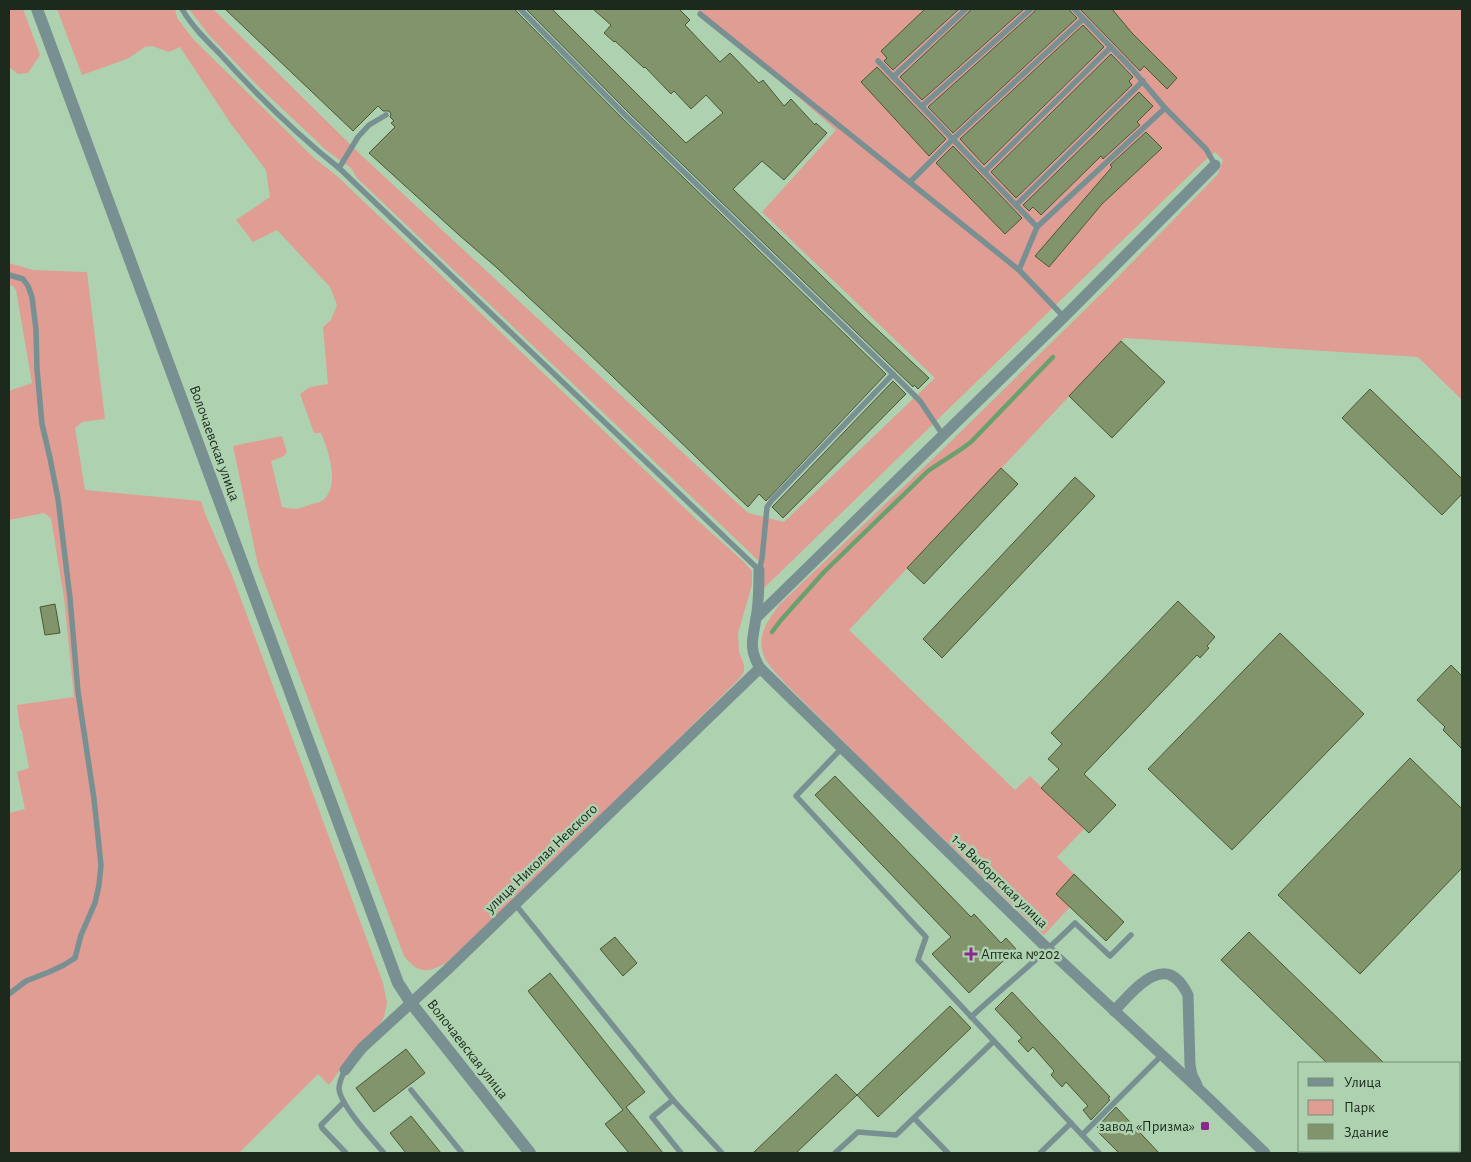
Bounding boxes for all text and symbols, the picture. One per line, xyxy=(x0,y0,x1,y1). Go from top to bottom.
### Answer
street label: Волочаевская улица xyxy=(187,383,242,503)
street label: улица Николая Невского xyxy=(482,801,600,916)
street label: 1-я Выборгская улица xyxy=(948,832,1051,931)
place label: Аптека №202 xyxy=(981,947,1060,962)
marker: Аптека №202 xyxy=(965,948,977,960)
street label: Волочаевская улица xyxy=(424,997,511,1102)
legend xyxy=(1298,1062,1461,1152)
text: Улица xyxy=(1344,1075,1381,1090)
text: Парк xyxy=(1344,1100,1375,1115)
place label: завод «Призма» xyxy=(1099,1119,1195,1134)
marker: завод «Призма» xyxy=(1199,1120,1211,1132)
text: Здание xyxy=(1344,1125,1389,1140)

